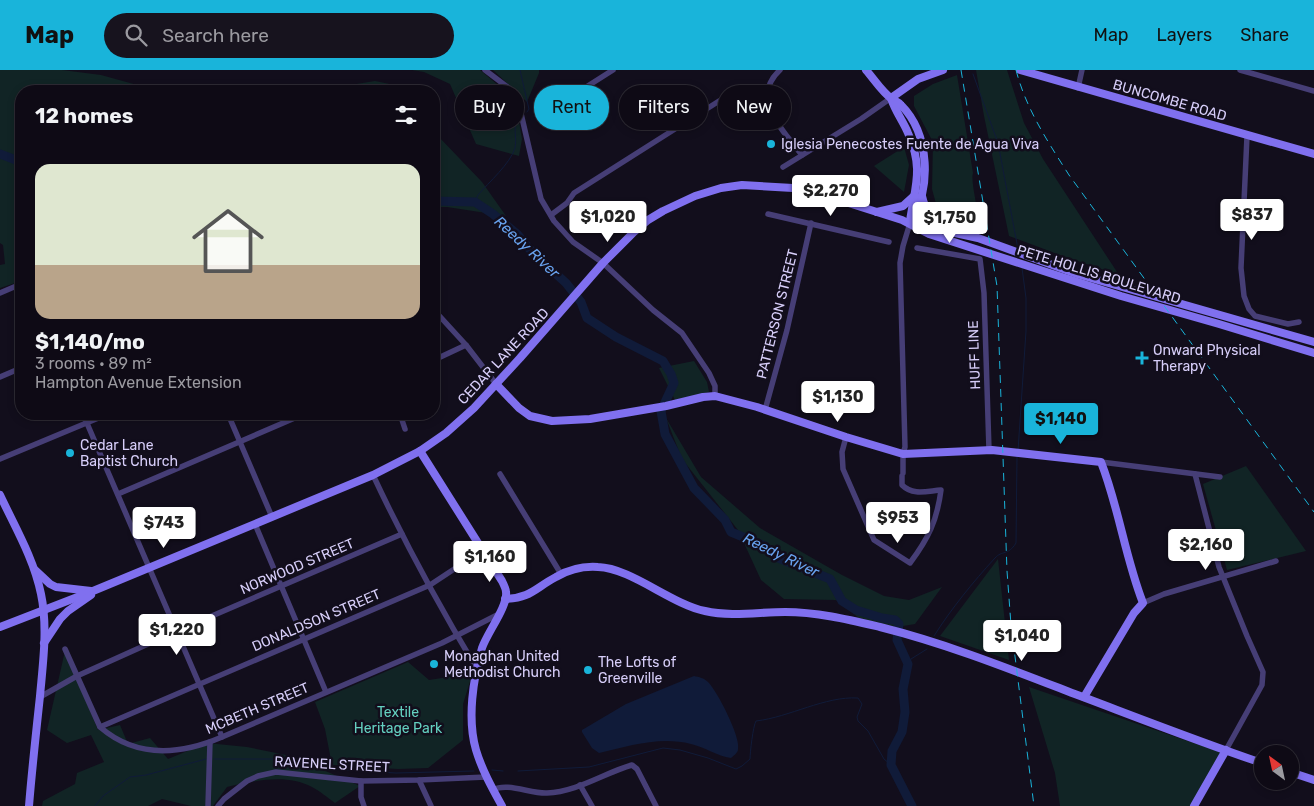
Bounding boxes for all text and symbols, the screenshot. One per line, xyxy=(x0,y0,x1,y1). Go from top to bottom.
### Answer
search box xyxy=(104,13,454,58)
text: Map xyxy=(25,21,74,49)
icon: search xyxy=(122,21,150,49)
text: Search here xyxy=(162,24,269,47)
text: Map xyxy=(1094,24,1129,46)
text: Layers xyxy=(1157,24,1212,46)
text: Share xyxy=(1240,24,1289,46)
street label: BUNCOMBE ROAD xyxy=(1111,76,1229,125)
chip: Buy xyxy=(455,85,524,130)
chip: Rent xyxy=(534,85,609,130)
chip: Filters xyxy=(619,85,708,130)
chip: New xyxy=(718,85,791,130)
icon: filters xyxy=(392,101,420,129)
text: 12 homes xyxy=(35,103,133,128)
place label: Iglesia Penecostes Fuente de Agua Viva xyxy=(781,136,1039,153)
marker: Iglesia Penecostes Fuente de Agua Viva xyxy=(765,138,777,150)
pin: $2,270 xyxy=(790,174,872,217)
text: $2,270 xyxy=(803,181,859,200)
icon: home xyxy=(183,196,273,286)
pin: $837 xyxy=(1222,198,1282,241)
pin: $1,020 xyxy=(567,200,649,243)
pin: $1,750 xyxy=(909,202,991,244)
text: $837 xyxy=(1231,205,1273,224)
text: $1,020 xyxy=(580,207,636,226)
text: $1,750 xyxy=(924,208,976,227)
water label: Reedy River xyxy=(491,212,564,283)
street label: PETE HOLLIS BOULEVARD xyxy=(1015,241,1183,307)
street label: PATTERSON STREET xyxy=(753,248,802,381)
street label: CEDAR LANE ROAD xyxy=(454,305,552,408)
street label: HUFF LINE xyxy=(965,320,984,390)
text: $1,140/mo xyxy=(35,329,145,354)
place label: Onward Physical Therapy xyxy=(1153,342,1261,375)
marker: Onward Physical Therapy xyxy=(1135,351,1149,365)
text: 3 rooms · 89 m² xyxy=(35,354,152,373)
text: Hampton Avenue Extension xyxy=(35,373,242,392)
pin: $1,130 xyxy=(797,380,879,423)
text: $1,130 xyxy=(812,387,864,406)
pin: $1,140 xyxy=(1020,402,1102,445)
text: $1,140 xyxy=(1035,409,1087,428)
place label: Cedar Lane Baptist Church xyxy=(80,437,178,470)
marker: Cedar Lane Baptist Church xyxy=(64,447,76,459)
pin: $953 xyxy=(868,502,928,544)
pin: $743 xyxy=(134,506,194,549)
text: $953 xyxy=(877,508,919,527)
text: $743 xyxy=(144,513,184,532)
pin: $2,160 xyxy=(1165,528,1247,571)
water label: Reedy River xyxy=(740,529,823,582)
street label: NORWOOD STREET xyxy=(238,535,357,598)
text: $2,160 xyxy=(1179,535,1233,554)
pin: $1,160 xyxy=(449,540,531,583)
text: $1,160 xyxy=(464,547,516,566)
street label: DONALDSON STREET xyxy=(249,586,383,655)
pin: $1,220 xyxy=(136,614,218,656)
text: $1,220 xyxy=(150,620,204,639)
pin: $1,040 xyxy=(981,620,1063,662)
text: $1,040 xyxy=(994,626,1050,645)
place label: Monaghan United Methodist Church xyxy=(444,648,560,681)
place label: The Lofts of Greenville xyxy=(598,654,677,687)
marker: Monaghan United Methodist Church xyxy=(428,658,440,670)
marker: The Lofts of Greenville xyxy=(582,664,594,676)
street label: MCBETH STREET xyxy=(203,679,311,738)
park label: Textile Heritage Park xyxy=(354,704,443,737)
north arrow xyxy=(1254,745,1299,790)
map controls xyxy=(1254,745,1299,790)
street label: RAVENEL STREET xyxy=(274,753,390,776)

